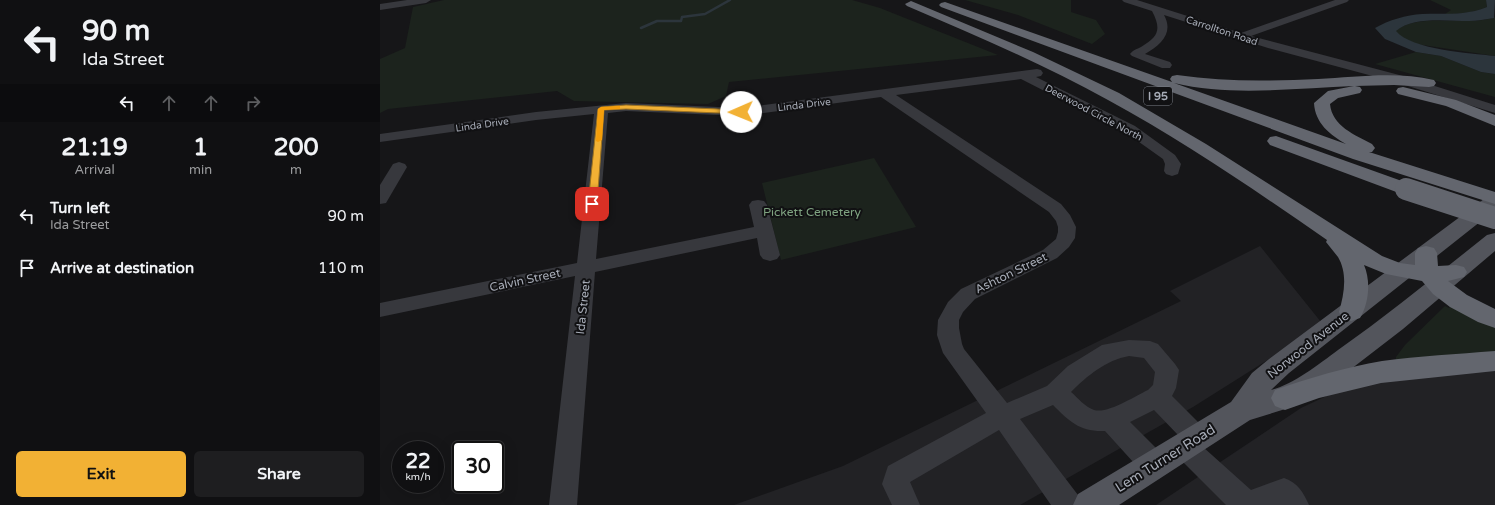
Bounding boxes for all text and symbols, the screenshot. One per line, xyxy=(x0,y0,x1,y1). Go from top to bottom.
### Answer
text: 90 m xyxy=(82,14,150,48)
street label: Carrollton Road xyxy=(1184,14,1259,48)
icon: left xyxy=(16,16,68,68)
text: Ida Street xyxy=(82,48,164,70)
street label: Deerwood Circle North xyxy=(1043,82,1144,144)
road number: I 95 xyxy=(1144,87,1172,105)
position arrow xyxy=(720,91,762,133)
icon: left xyxy=(116,92,138,114)
icon: ahead xyxy=(158,92,180,114)
icon: ahead xyxy=(200,92,222,114)
icon: right xyxy=(242,92,264,114)
street label: Linda Drive xyxy=(777,96,832,114)
street label: Linda Drive xyxy=(455,115,510,135)
text: 21:19 xyxy=(61,133,128,162)
text: 1 xyxy=(193,133,208,162)
text: 200 xyxy=(273,133,319,162)
text: Arrival xyxy=(74,162,115,178)
text: min xyxy=(189,162,212,178)
text: m xyxy=(290,162,302,178)
pin xyxy=(575,187,609,221)
icon: arrive xyxy=(581,193,603,215)
text: Turn left xyxy=(50,199,110,217)
icon: left xyxy=(16,205,38,227)
park label: Pickett Cemetery xyxy=(763,205,862,219)
text: 90 m xyxy=(327,207,364,225)
text: Ida Street xyxy=(50,217,110,233)
street label: Ashton Street xyxy=(973,249,1050,296)
icon: arrive xyxy=(16,257,38,279)
text: Arrive at destination xyxy=(50,259,194,277)
text: 110 m xyxy=(318,259,364,277)
street label: Calvin Street xyxy=(488,266,562,294)
street label: Ida Street xyxy=(573,279,593,335)
street label: Norwood Avenue xyxy=(1265,309,1351,381)
street label: Lem Turner Road xyxy=(1112,421,1218,496)
speed limit sign: 30 xyxy=(452,441,504,493)
text: 22 xyxy=(405,450,431,474)
button: Exit xyxy=(16,451,186,497)
button: Share xyxy=(194,451,364,497)
text: km/h xyxy=(405,471,431,483)

